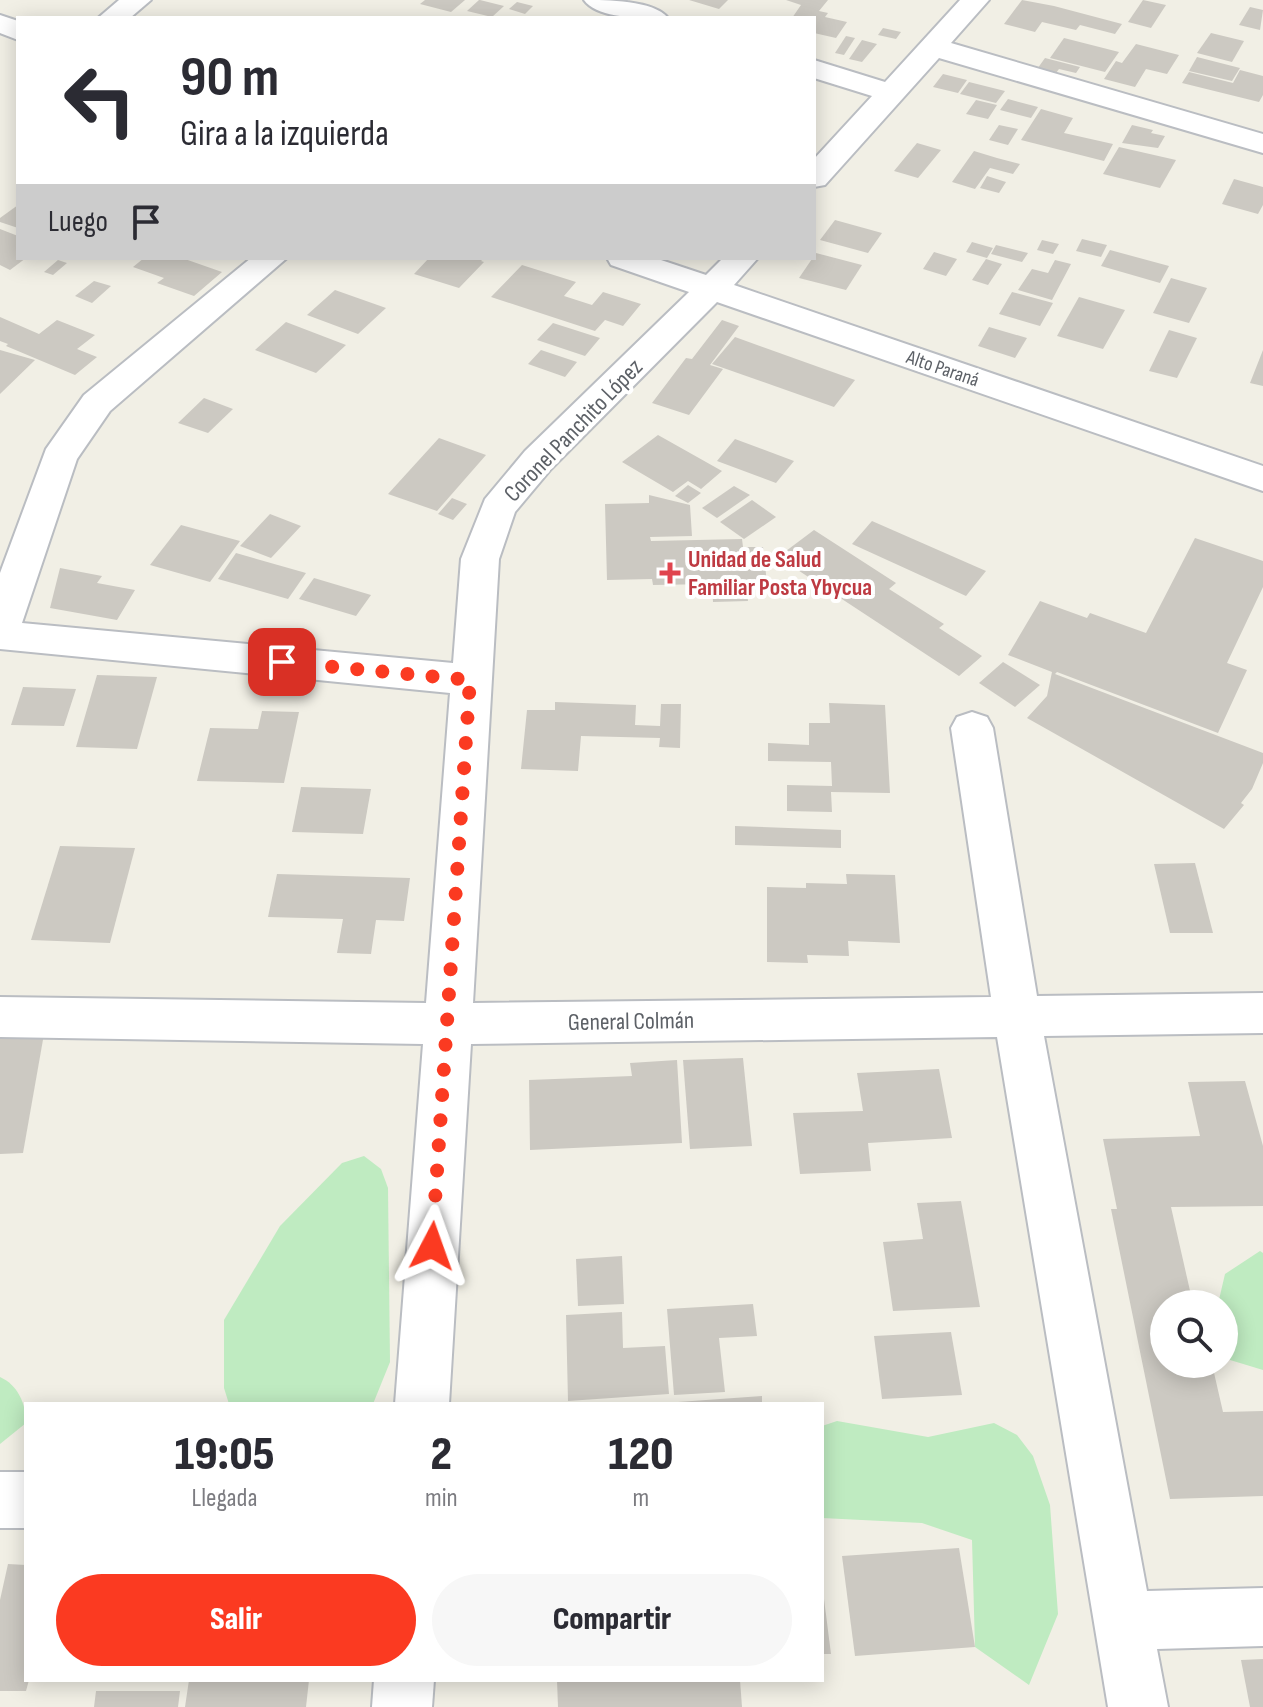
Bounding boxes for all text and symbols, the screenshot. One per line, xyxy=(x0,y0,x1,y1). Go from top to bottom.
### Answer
text: 90 m xyxy=(180,45,279,112)
icon: left xyxy=(48,48,152,152)
text: Gira a la izquierda xyxy=(180,113,389,156)
icon: arrive xyxy=(124,200,168,244)
text: Luego xyxy=(48,204,108,240)
street label: Alto Paraná xyxy=(902,345,982,393)
street label: Coronel Panchito López xyxy=(498,353,649,508)
place label: Unidad de Salud Familiar Posta Ybycua xyxy=(688,545,872,602)
marker: Unidad de Salud Familiar Posta Ybycua xyxy=(659,562,681,584)
pin xyxy=(248,628,316,696)
icon: arrive xyxy=(260,640,304,684)
street label: General Colmán xyxy=(568,1006,694,1037)
position arrow xyxy=(390,1204,474,1288)
map controls xyxy=(1150,1290,1238,1378)
button: search xyxy=(1150,1290,1238,1378)
text: 19:05 xyxy=(175,1426,275,1483)
text: 2 xyxy=(431,1426,452,1483)
text: 120 xyxy=(608,1426,674,1483)
text: Llegada xyxy=(192,1483,257,1514)
text: min xyxy=(425,1483,458,1514)
text: m xyxy=(632,1483,649,1514)
button: Salir xyxy=(56,1574,416,1666)
button: Compartir xyxy=(432,1574,792,1666)

